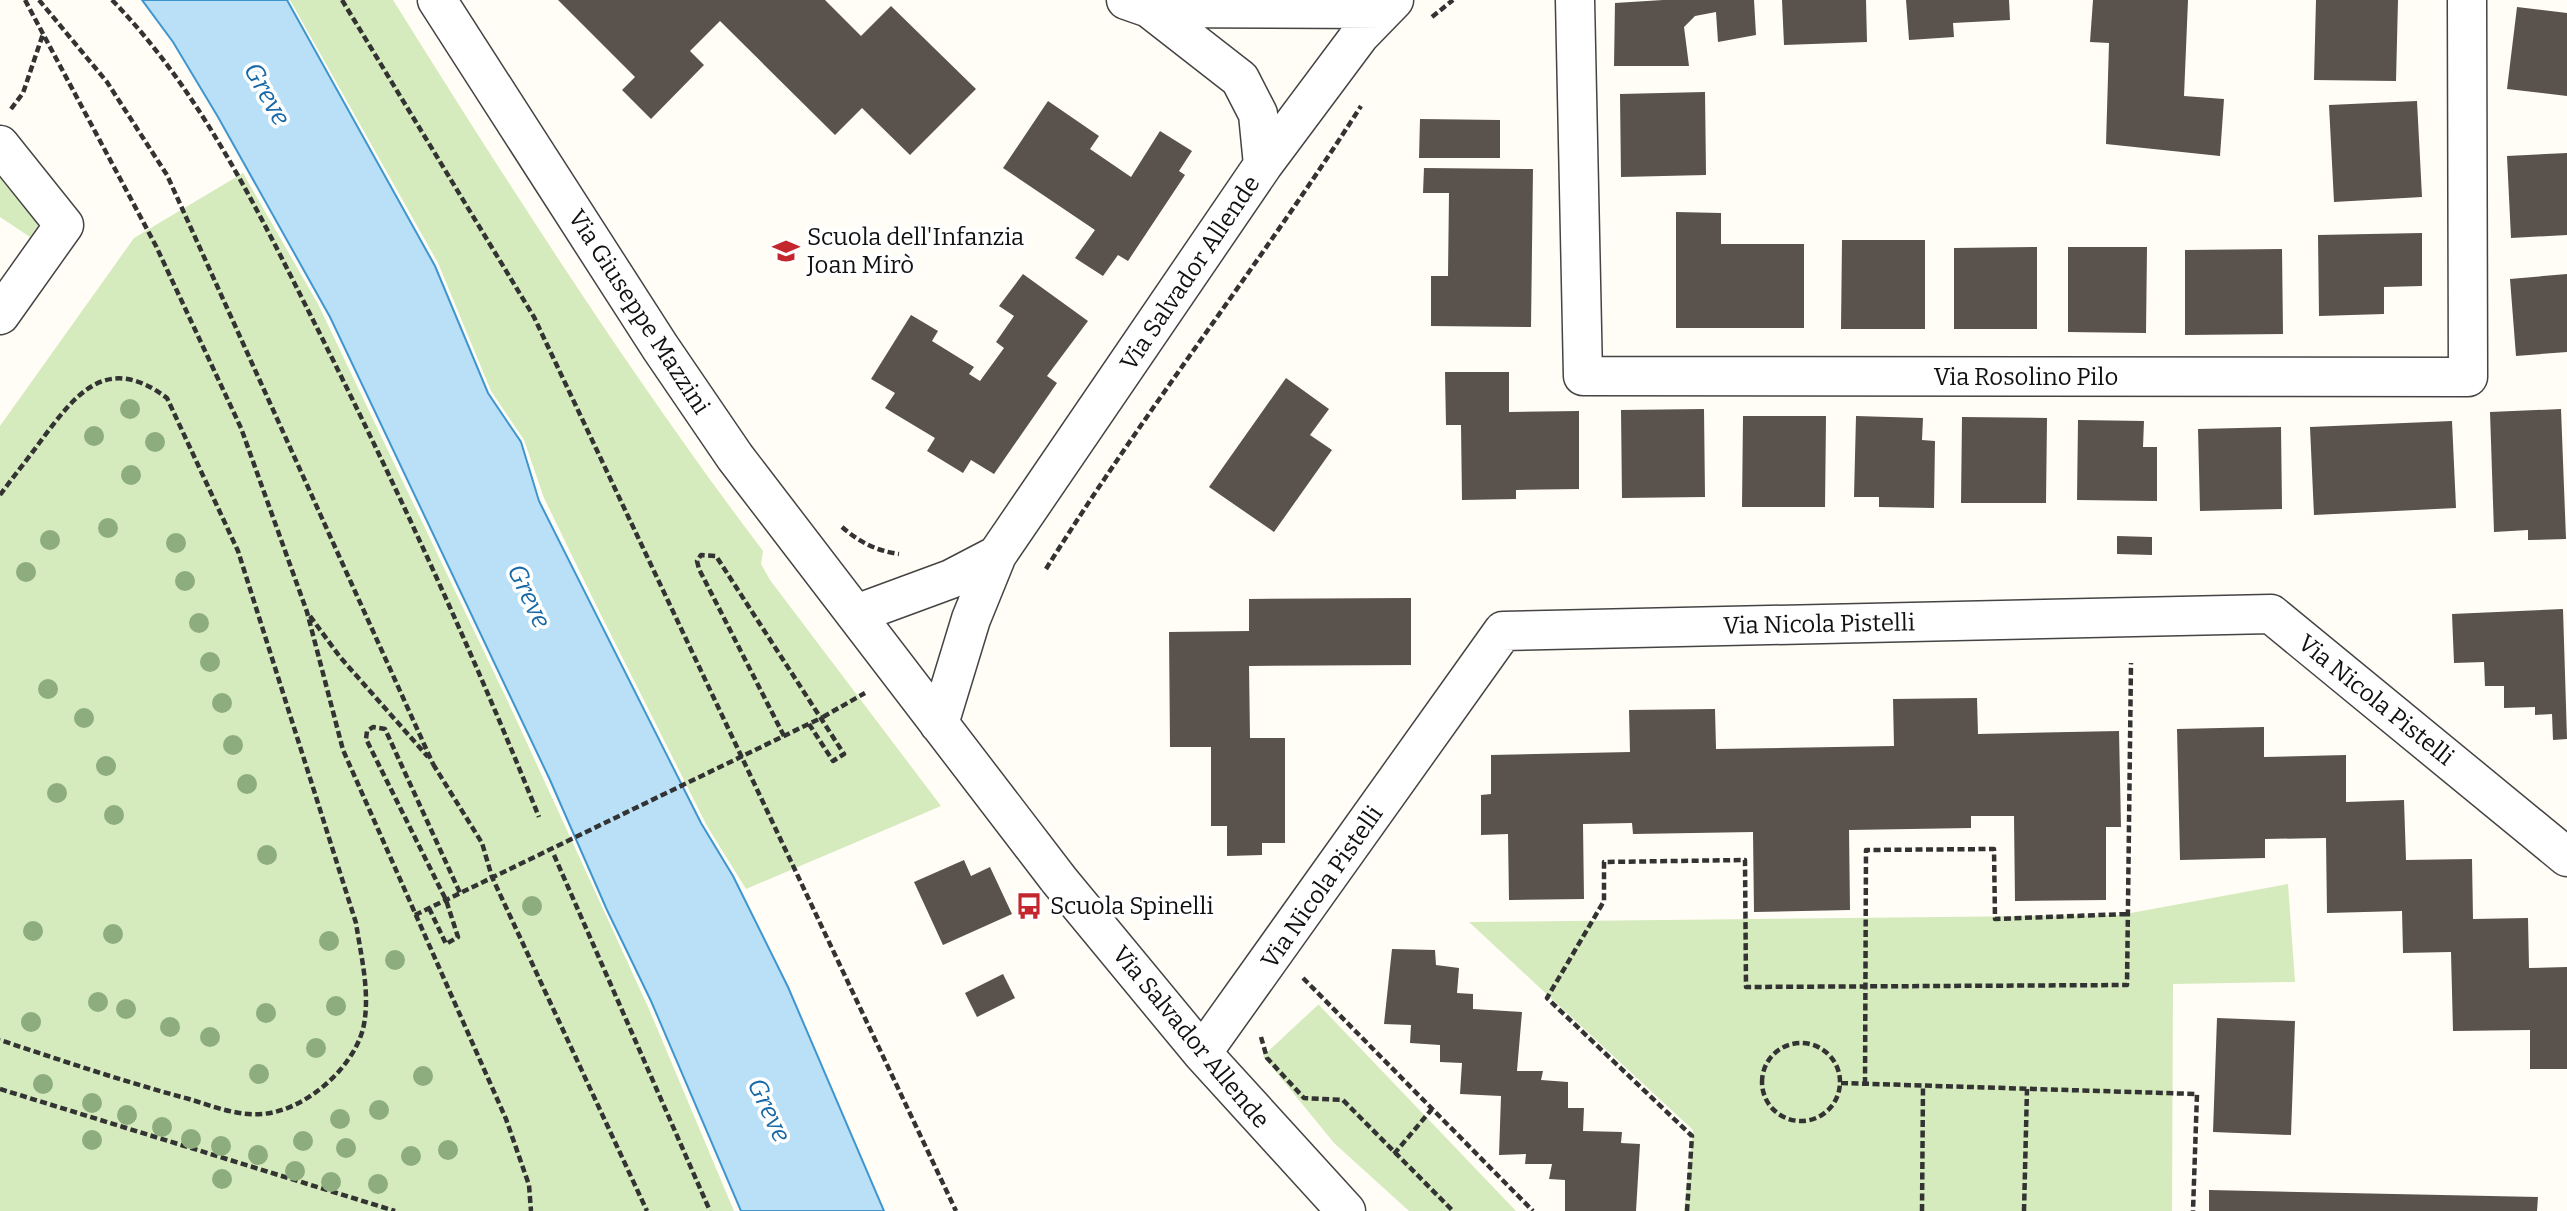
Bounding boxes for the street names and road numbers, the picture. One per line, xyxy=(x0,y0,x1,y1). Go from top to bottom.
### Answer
street label: Via Salvador Allende xyxy=(1114,170,1266,376)
street label: Via Giuseppe Mazzini xyxy=(562,205,716,419)
street label: Via Rosolino Pilo xyxy=(1934,363,2118,391)
street label: Via Nicola Pistelli xyxy=(1723,608,1915,640)
street label: Via Nicola Pistelli xyxy=(2293,629,2459,771)
street label: Via Nicola Pistelli xyxy=(1256,800,1388,974)
street label: Via Salvador Allende xyxy=(1107,940,1275,1134)

